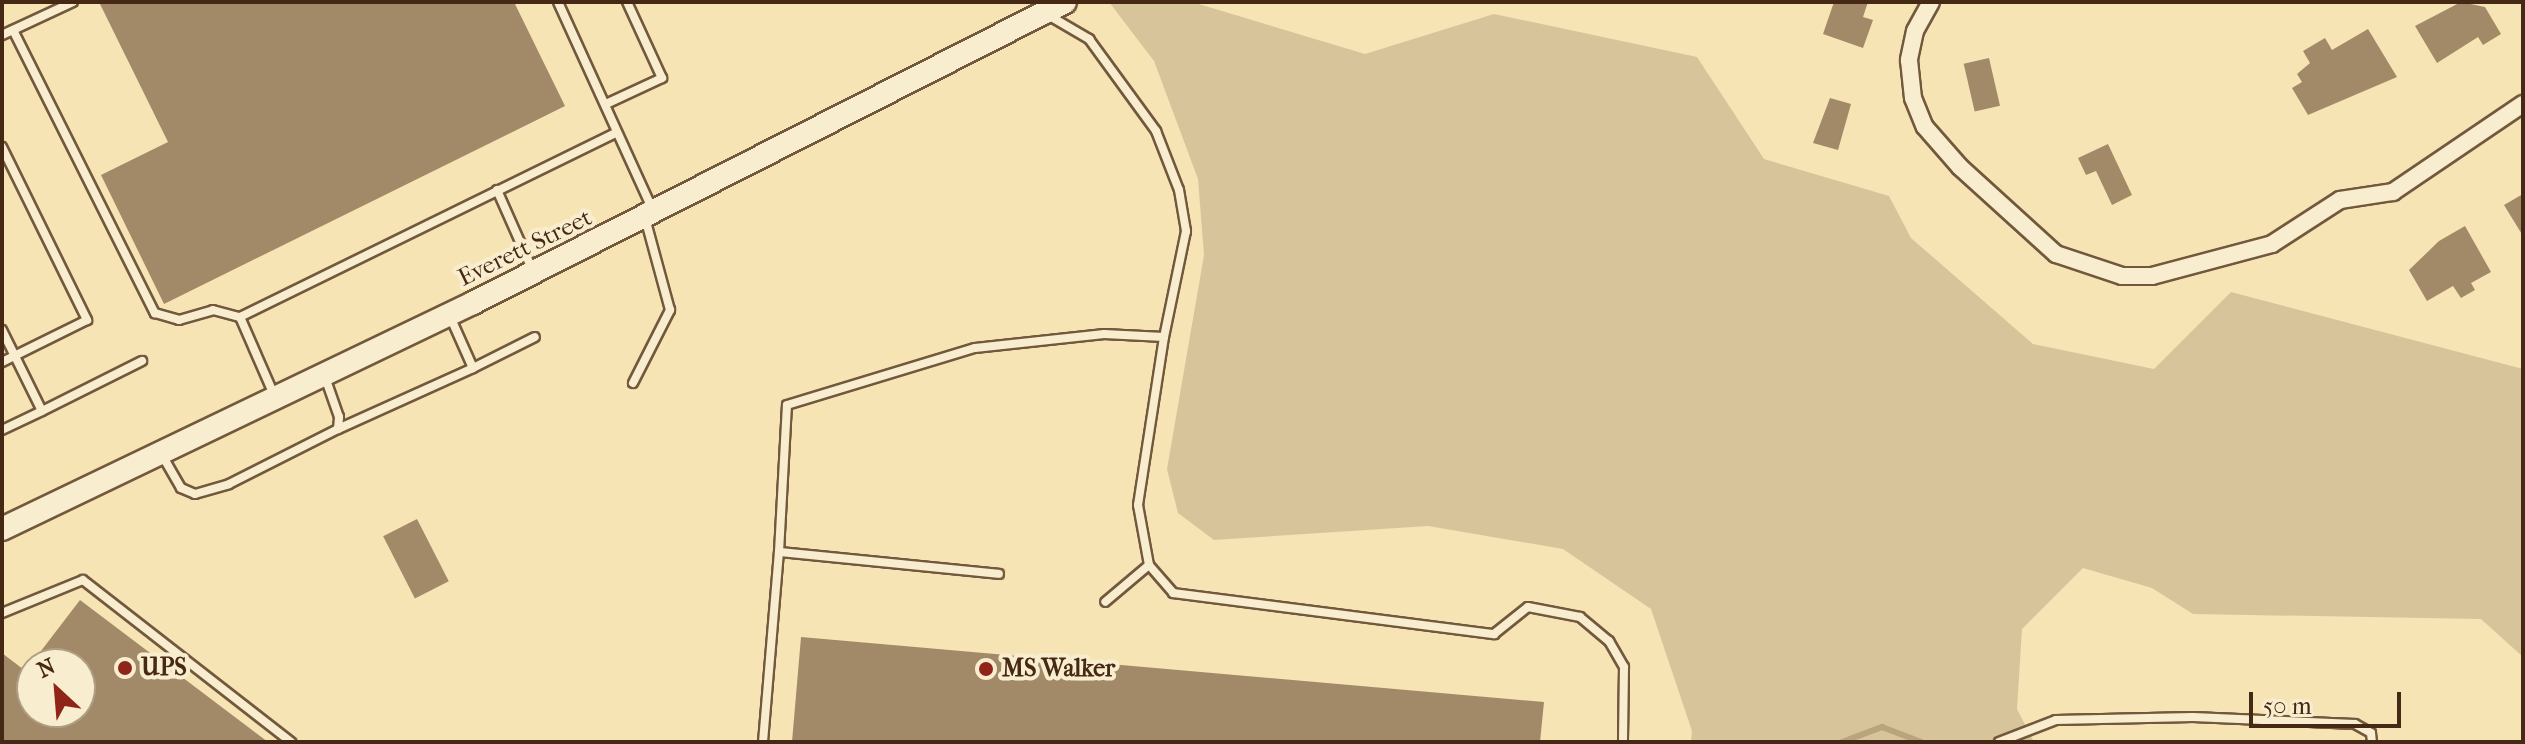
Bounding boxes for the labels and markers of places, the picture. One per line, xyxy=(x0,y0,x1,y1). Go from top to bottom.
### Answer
place label: UPS xyxy=(141,654,187,682)
place label: MS Walker xyxy=(1002,655,1115,683)
marker: UPS xyxy=(116,659,134,677)
marker: MS Walker xyxy=(977,660,995,678)

